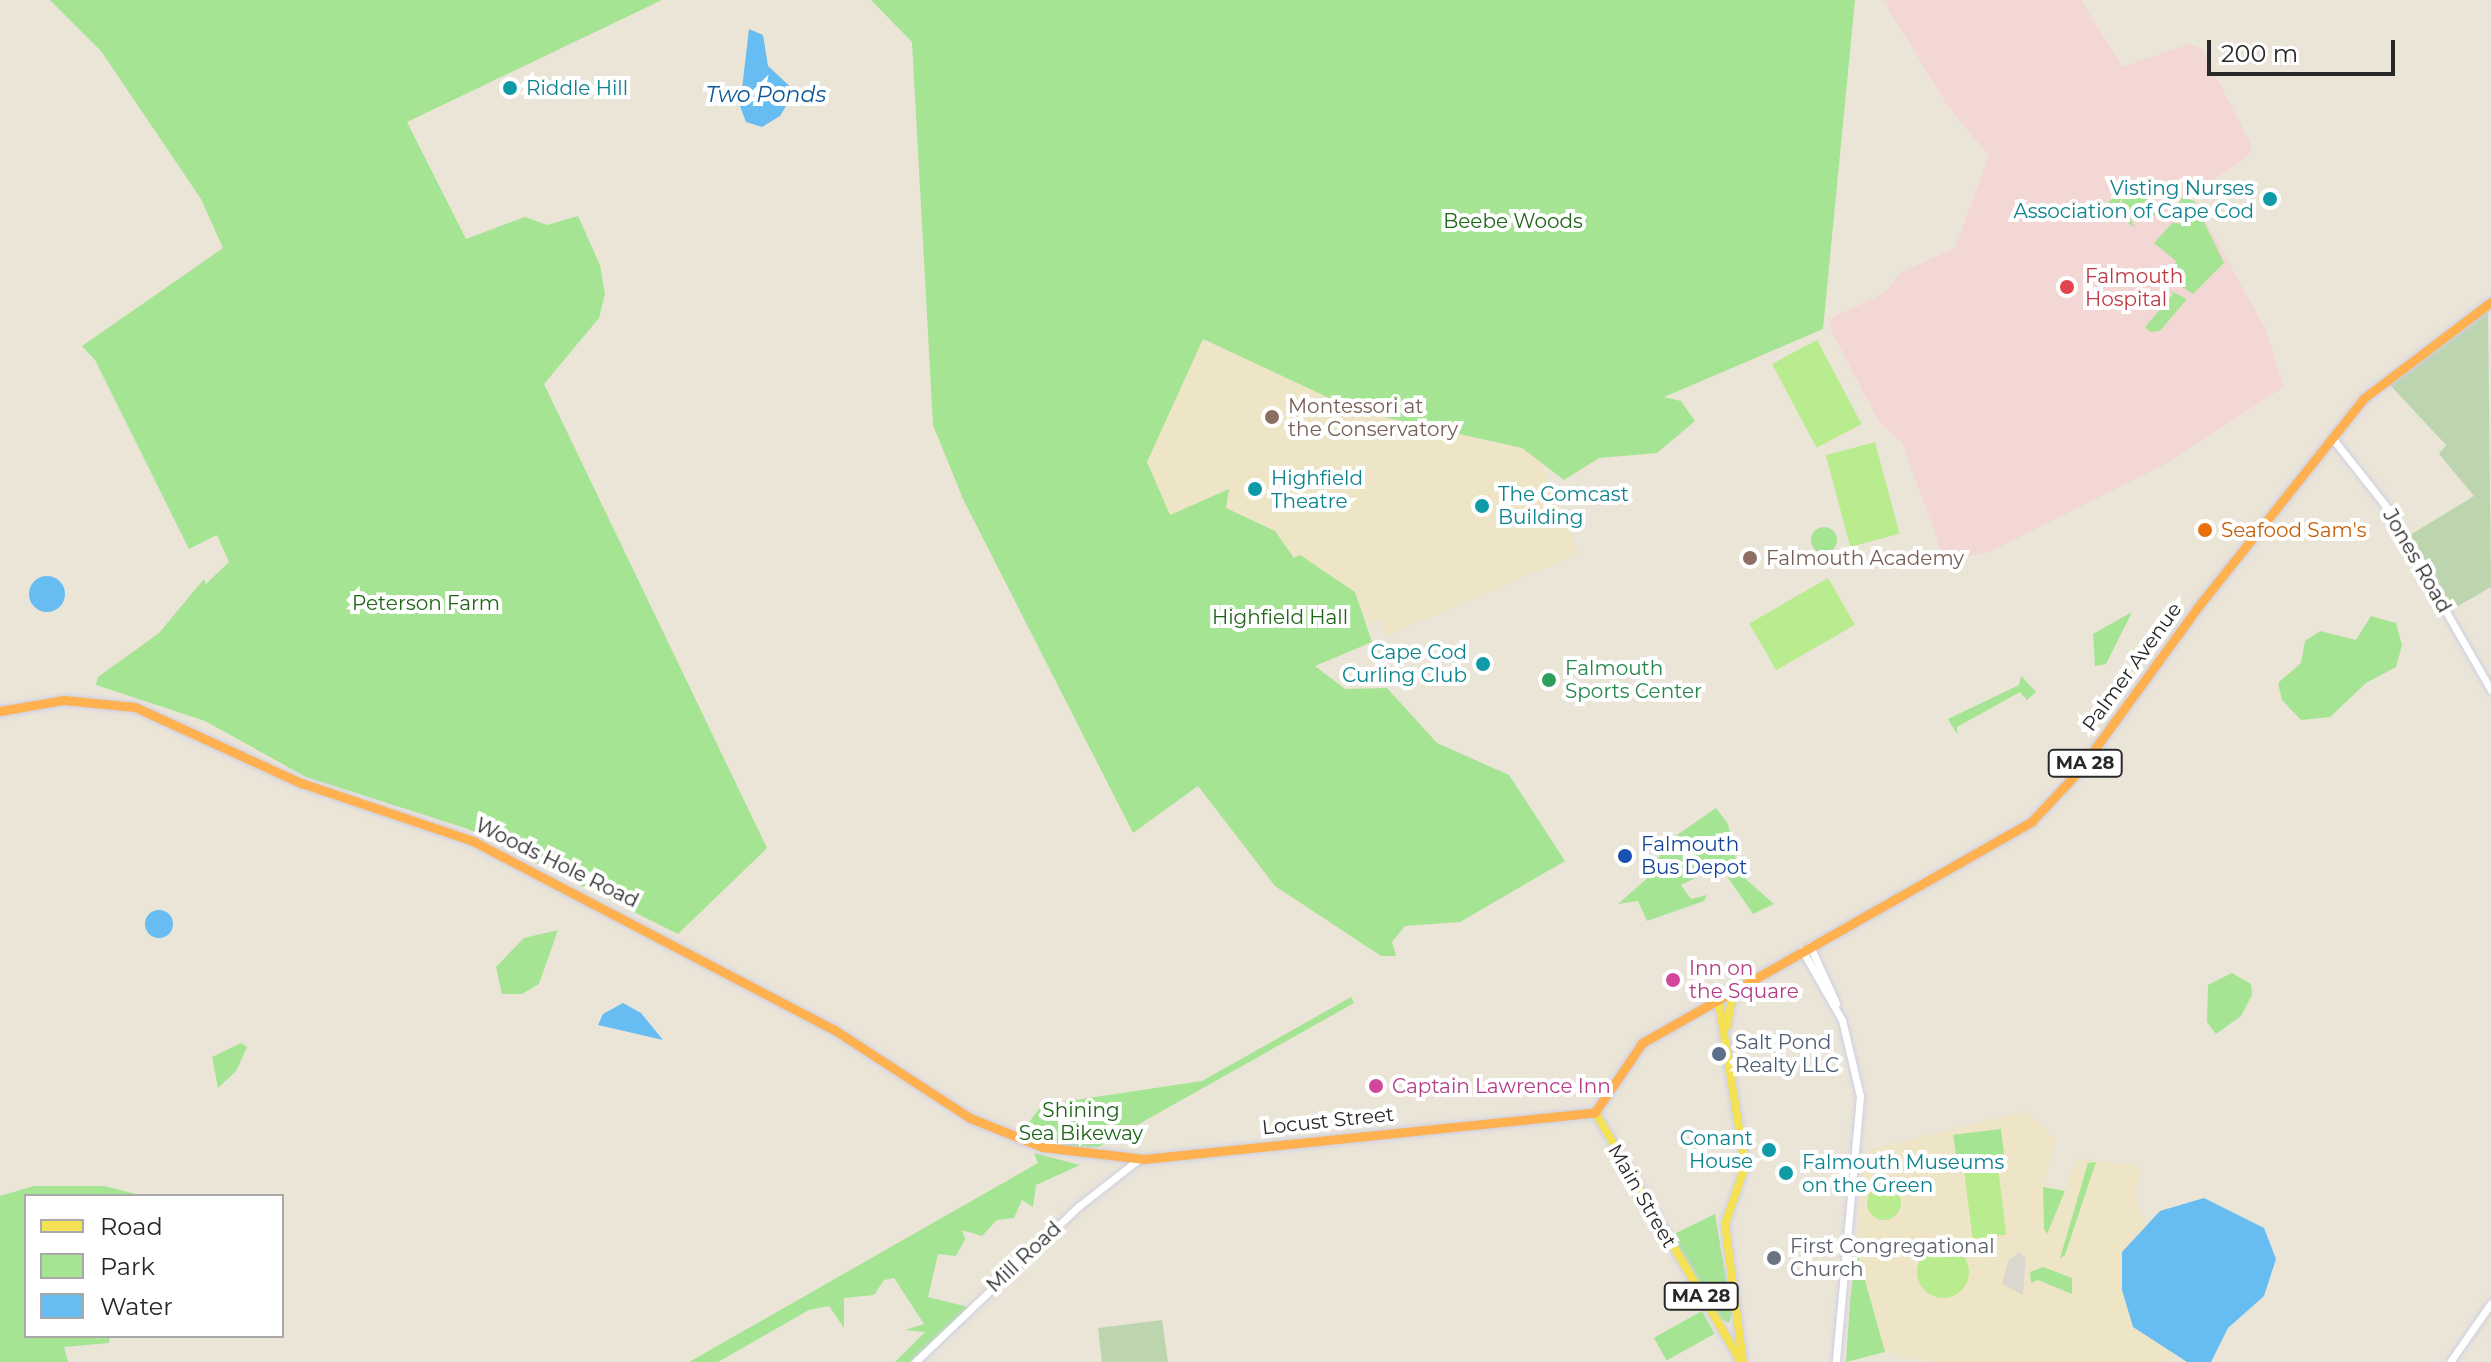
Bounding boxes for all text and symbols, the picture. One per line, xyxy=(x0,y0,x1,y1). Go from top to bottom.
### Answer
scale bar xyxy=(2211,24,2399,74)
text: 200 m xyxy=(2221,39,2298,68)
place label: Riddle Hill xyxy=(526,76,628,100)
marker: Riddle Hill xyxy=(501,79,519,97)
water label: Two Ponds xyxy=(706,82,826,108)
place label: Visting Nurses Association of Cape Cod xyxy=(2014,176,2254,223)
marker: Visting Nurses Association of Cape Cod xyxy=(2261,190,2279,208)
park label: Beebe Woods xyxy=(1443,209,1583,233)
place label: Falmouth Hospital xyxy=(2085,264,2183,311)
marker: Falmouth Hospital xyxy=(2056,276,2078,298)
place label: Montessori at the Conservatory xyxy=(1288,394,1458,441)
marker: Montessori at the Conservatory xyxy=(1263,408,1281,426)
place label: Highfield Theatre xyxy=(1271,466,1363,513)
marker: Highfield Theatre xyxy=(1246,480,1264,498)
place label: The Comcast Building xyxy=(1498,482,1629,529)
marker: The Comcast Building xyxy=(1473,497,1491,515)
street label: Jones Road xyxy=(2378,505,2456,617)
place label: Seafood Sam's xyxy=(2221,518,2366,542)
marker: Seafood Sam's xyxy=(2196,521,2214,539)
place label: Falmouth Academy xyxy=(1766,546,1964,570)
marker: Falmouth Academy xyxy=(1741,549,1759,567)
park label: Peterson Farm xyxy=(352,591,500,615)
street label: Palmer Avenue xyxy=(2077,598,2187,736)
park label: Highfield Hall xyxy=(1212,605,1348,629)
place label: Cape Cod Curling Club xyxy=(1342,640,1467,687)
marker: Cape Cod Curling Club xyxy=(1474,655,1492,673)
place label: Falmouth Sports Center xyxy=(1565,656,1702,703)
marker: Falmouth Sports Center xyxy=(1540,671,1558,689)
road number: MA 28 xyxy=(2047,749,2123,777)
street label: Woods Hole Road xyxy=(471,813,643,913)
place label: Falmouth Bus Depot xyxy=(1641,832,1747,879)
marker: Falmouth Bus Depot xyxy=(1616,847,1634,865)
place label: Inn on the Square xyxy=(1689,956,1799,1003)
marker: Inn on the Square xyxy=(1664,971,1682,989)
place label: Salt Pond Realty LLC xyxy=(1735,1030,1839,1077)
marker: Salt Pond Realty LLC xyxy=(1710,1045,1728,1063)
place label: Captain Lawrence Inn xyxy=(1392,1074,1611,1098)
marker: Captain Lawrence Inn xyxy=(1367,1077,1385,1095)
park label: Shining Sea Bikeway xyxy=(1019,1099,1143,1146)
street label: Locust Street xyxy=(1261,1102,1395,1140)
place label: Conant House xyxy=(1680,1126,1753,1173)
street label: Main Street xyxy=(1603,1140,1681,1252)
marker: Conant House xyxy=(1760,1141,1778,1159)
place label: Falmouth Museums on the Green xyxy=(1802,1150,2004,1197)
marker: Falmouth Museums on the Green xyxy=(1777,1164,1795,1182)
legend xyxy=(24,1194,284,1338)
text: Road xyxy=(100,1212,163,1241)
street label: Mill Road xyxy=(982,1217,1066,1297)
place label: First Congregational Church xyxy=(1790,1234,1995,1281)
marker: First Congregational Church xyxy=(1765,1249,1783,1267)
text: Park xyxy=(100,1252,155,1281)
road number: MA 28 xyxy=(1663,1282,1739,1310)
text: Water xyxy=(100,1292,173,1321)

